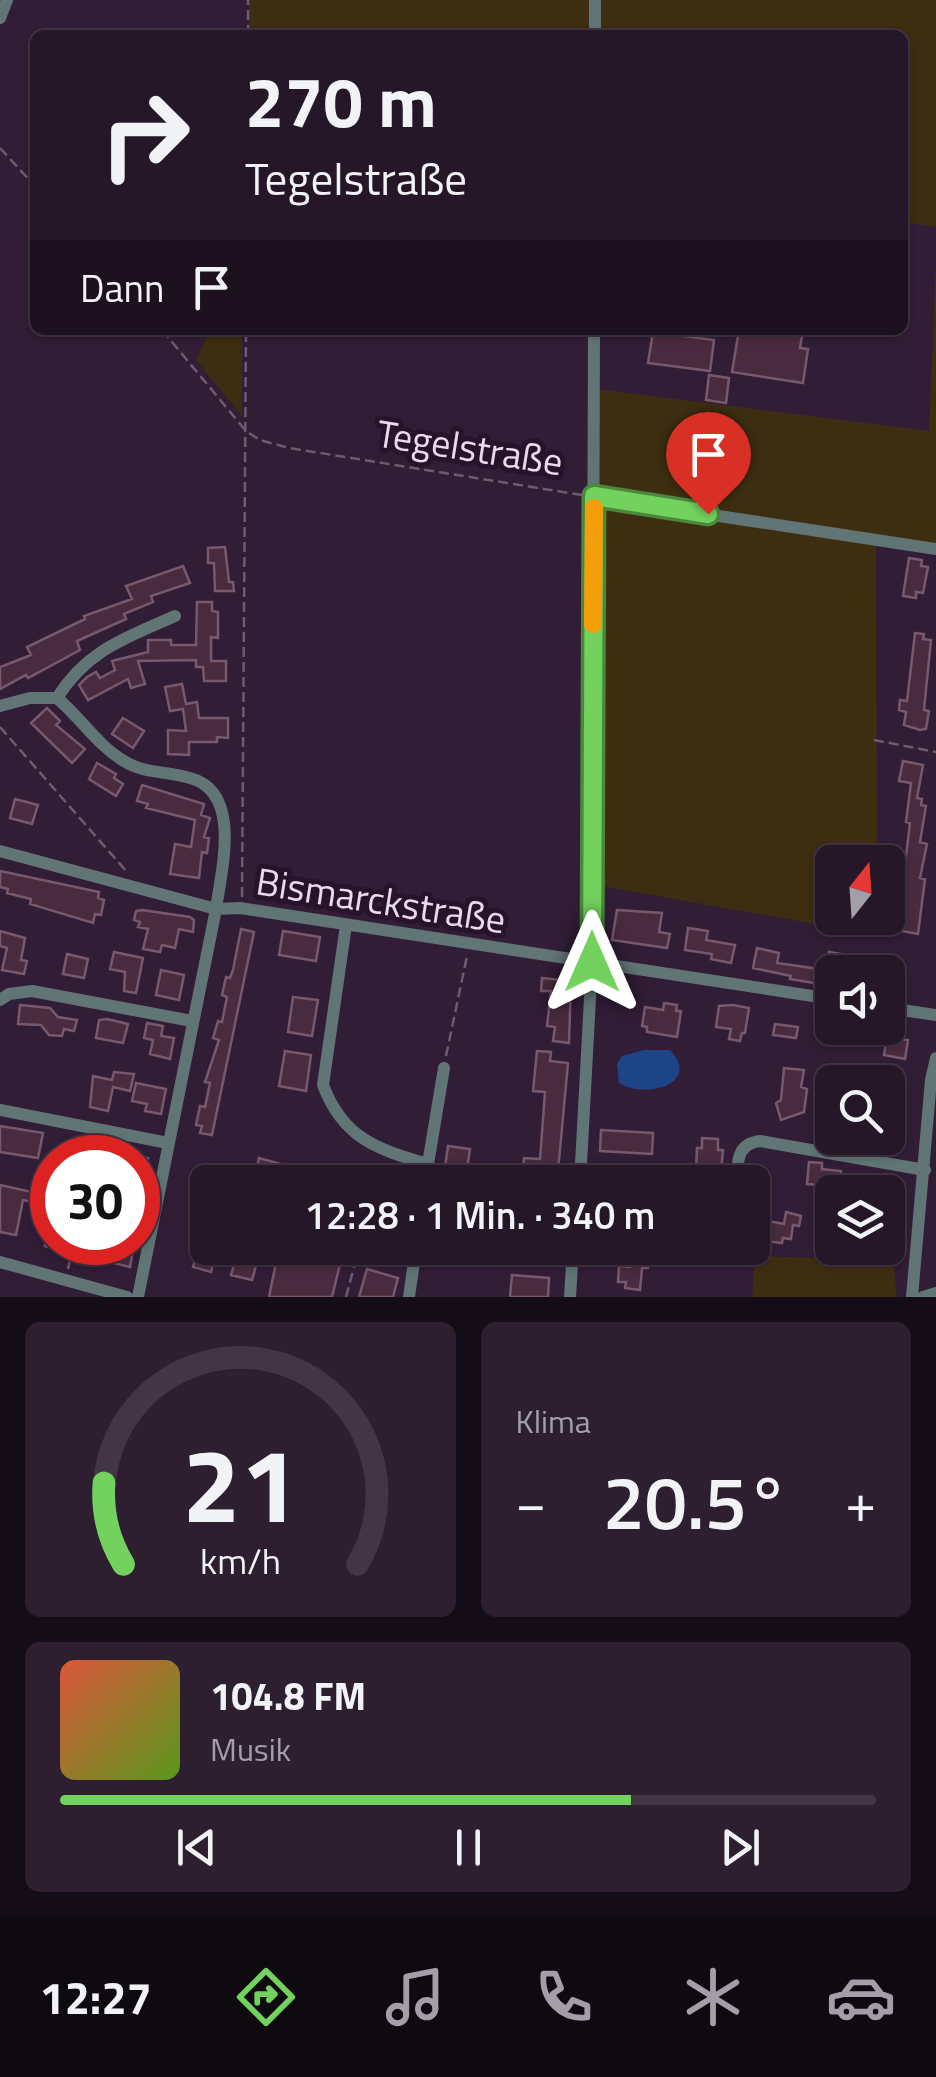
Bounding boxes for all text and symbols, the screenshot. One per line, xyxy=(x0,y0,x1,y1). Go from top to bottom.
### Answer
text: 270 m xyxy=(245,48,437,154)
icon: right xyxy=(80,70,210,200)
text: Tegelstraße xyxy=(245,144,467,212)
text: Dann xyxy=(80,259,164,317)
icon: arrive xyxy=(184,260,239,315)
street label: Tegelstraße xyxy=(373,404,567,490)
pin xyxy=(666,412,751,515)
icon: arrive xyxy=(681,427,736,482)
north arrow xyxy=(815,845,905,935)
map controls xyxy=(815,845,905,1265)
street label: Bismarckstraße xyxy=(252,852,510,948)
position arrow xyxy=(540,910,644,1014)
button: sound xyxy=(815,955,905,1045)
button: search xyxy=(815,1065,905,1155)
speed limit sign: 30 xyxy=(30,1135,160,1265)
button: layers xyxy=(815,1175,905,1265)
text: 12:28 · 1 Min. · 340 m xyxy=(305,1186,655,1244)
text: Klima xyxy=(516,1397,591,1445)
text: 21 xyxy=(182,1404,298,1562)
text: 20.5° xyxy=(603,1444,789,1558)
text: − xyxy=(516,1460,546,1543)
text: + xyxy=(845,1460,876,1543)
text: km/h xyxy=(200,1533,281,1588)
text: 104.8 FM xyxy=(210,1667,366,1725)
text: Musik xyxy=(210,1725,291,1773)
icon: previous xyxy=(169,1820,224,1875)
icon: pause xyxy=(441,1820,496,1875)
icon: next xyxy=(713,1820,768,1875)
icon: directions xyxy=(231,1962,301,2032)
icon: music xyxy=(380,1962,450,2032)
icon: phone xyxy=(529,1962,599,2032)
icon: climate xyxy=(678,1962,748,2032)
icon: car xyxy=(826,1962,896,2032)
text: 12:27 xyxy=(39,1963,152,2031)

